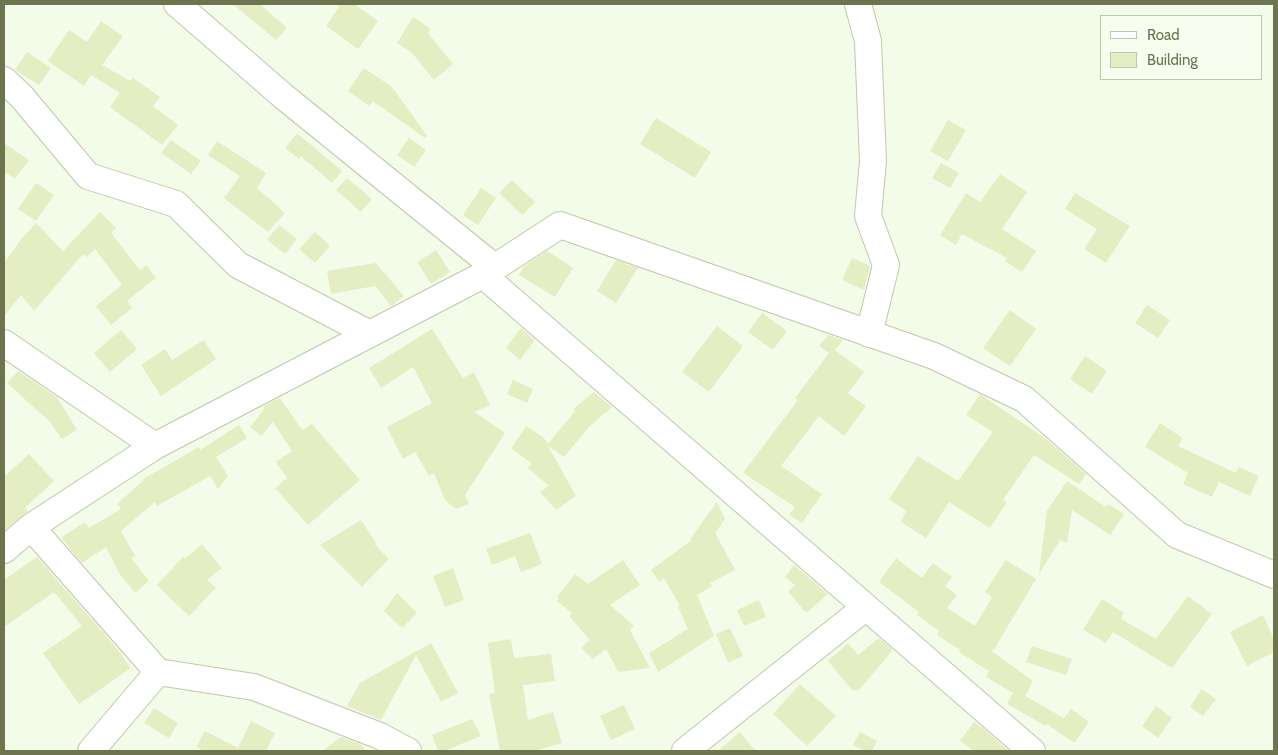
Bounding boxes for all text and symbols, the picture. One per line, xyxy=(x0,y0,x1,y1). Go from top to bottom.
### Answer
legend xyxy=(1100,15,1263,80)
text: Road xyxy=(1147,26,1180,44)
text: Building xyxy=(1147,51,1198,69)

